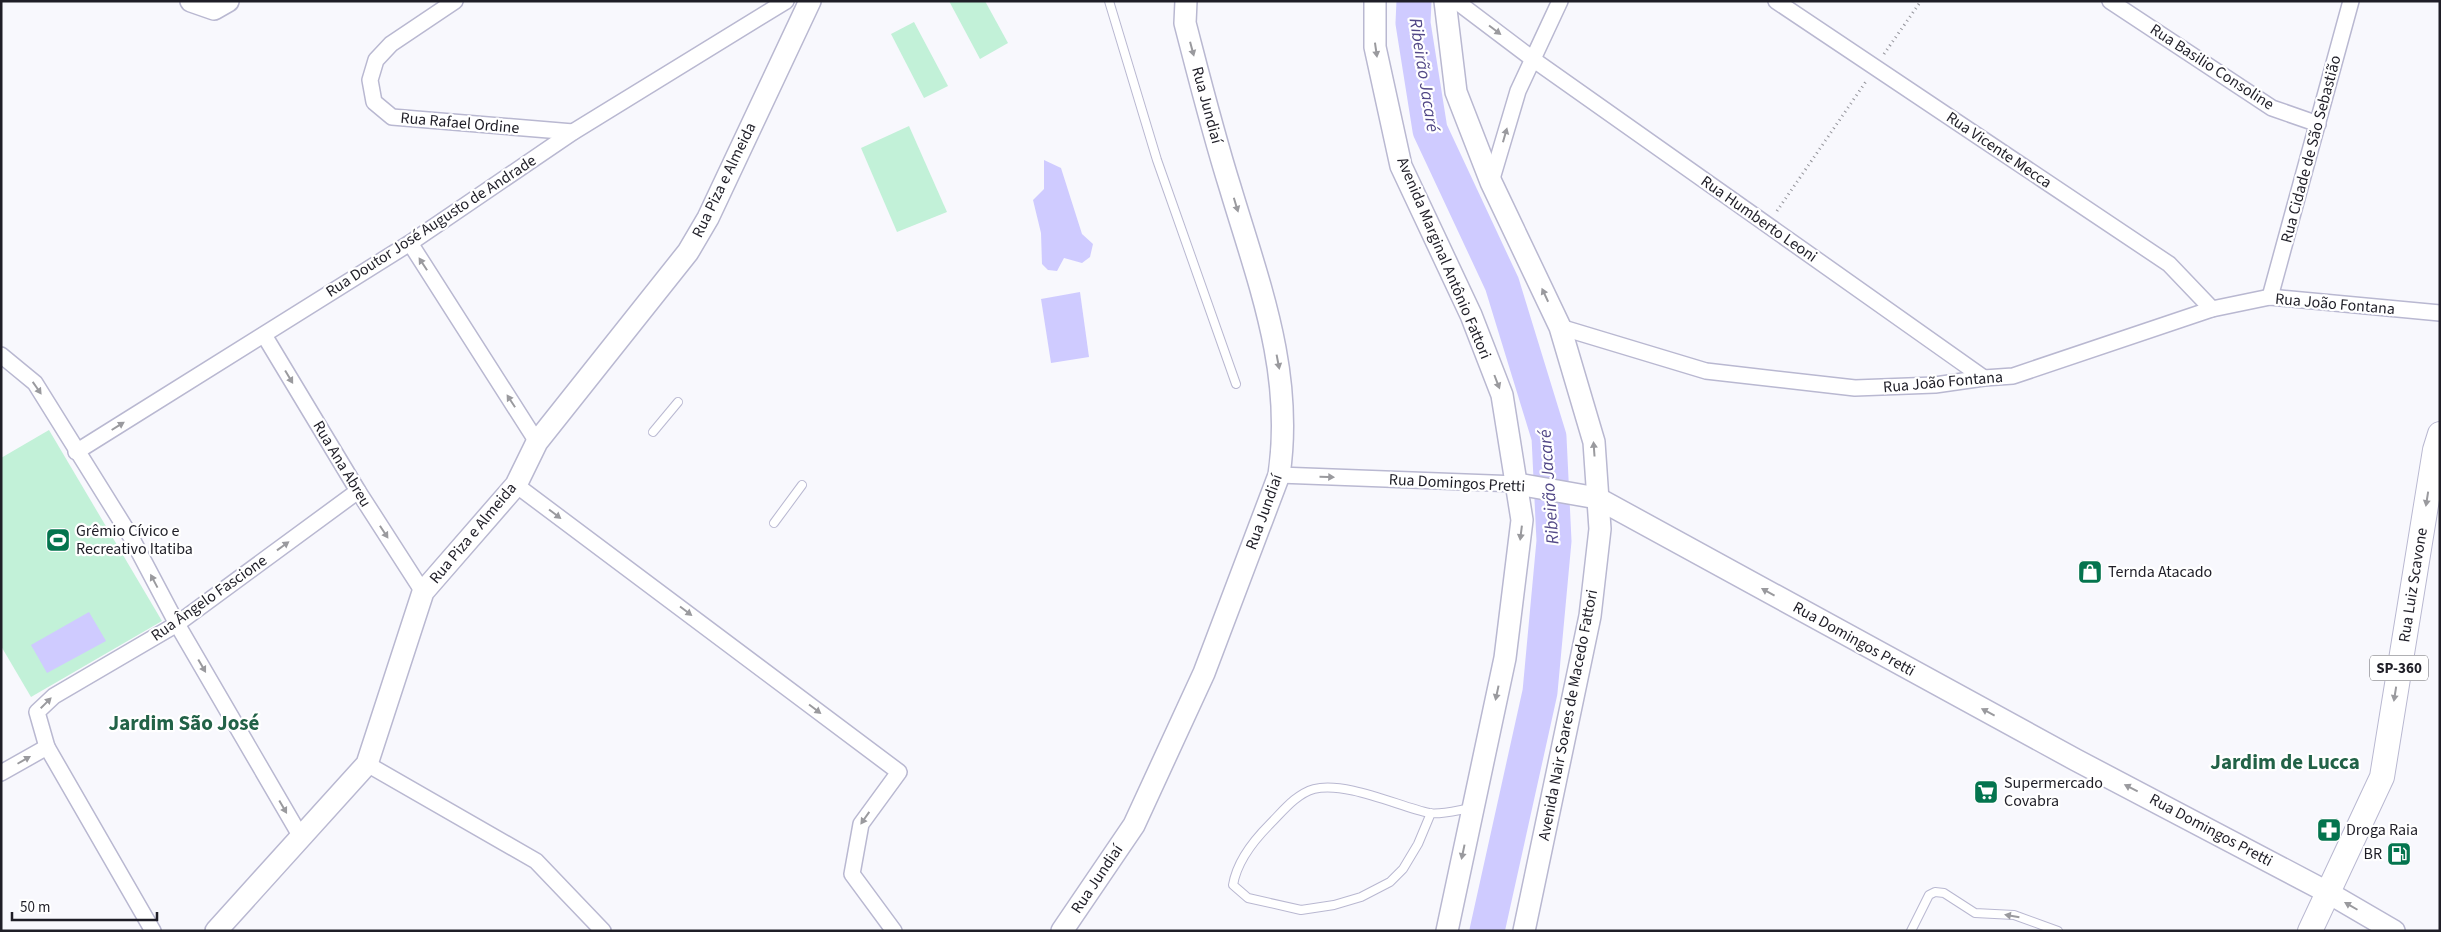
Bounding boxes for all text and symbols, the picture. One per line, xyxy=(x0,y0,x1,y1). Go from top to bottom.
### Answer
water label: Ribeirão Jacaré xyxy=(1403,16,1445,134)
street label: Rua Basilio Consoline xyxy=(2146,19,2278,115)
one-way arrow xyxy=(1488,25,1501,36)
one-way arrow xyxy=(1188,42,1196,57)
one-way arrow xyxy=(1372,42,1380,58)
street label: Rua Cidade de São Sebastião xyxy=(2275,53,2347,245)
street label: Rua Jundiaí xyxy=(1186,64,1228,147)
street label: Rua Rafael Ordine xyxy=(400,107,520,139)
street label: Rua Vicente Mecca xyxy=(1942,107,2056,193)
street label: Rua Piza e Almeida xyxy=(687,119,761,241)
one-way arrow xyxy=(1501,127,1509,142)
street label: Rua Doutor José Augusto de Andrade xyxy=(321,149,541,302)
street label: Avenida Marginal Antônio Fattori xyxy=(1391,154,1497,362)
street label: Rua Humberto Leoni xyxy=(1696,170,1822,268)
one-way arrow xyxy=(1232,198,1240,213)
one-way arrow xyxy=(419,258,428,271)
one-way arrow xyxy=(1540,288,1548,302)
street label: Rua João Fontana xyxy=(2274,288,2396,320)
one-way arrow xyxy=(1274,355,1282,371)
street label: Rua João Fontana xyxy=(1882,366,2004,398)
one-way arrow xyxy=(285,370,294,383)
one-way arrow xyxy=(1494,374,1501,389)
one-way arrow xyxy=(32,381,42,394)
one-way arrow xyxy=(506,395,516,408)
street label: Rua Ana Abreu xyxy=(307,417,377,511)
one-way arrow xyxy=(111,422,124,431)
water label: Ribeirão Jacaré xyxy=(1532,428,1565,545)
one-way arrow xyxy=(1590,441,1598,457)
street label: Rua Domingos Pretti xyxy=(1388,468,1526,498)
street label: Rua Jundiaí xyxy=(1240,470,1288,553)
one-way arrow xyxy=(1320,473,1336,481)
street label: Rua Piza e Almeida xyxy=(424,478,522,588)
one-way arrow xyxy=(2423,491,2431,507)
one-way arrow xyxy=(548,509,562,519)
place label: Grêmio Cívico e Recreativo Itatiba xyxy=(76,520,193,560)
one-way arrow xyxy=(1517,525,1525,541)
one-way arrow xyxy=(380,526,389,539)
street label: Rua Luiz Scavone xyxy=(2393,526,2433,644)
sports icon: Grêmio Cívico e Recreativo Itatiba xyxy=(45,527,71,553)
one-way arrow xyxy=(276,541,289,552)
street label: Rua Ângelo Fascione xyxy=(147,550,271,646)
shop icon: Ternda Atacado xyxy=(2077,559,2103,585)
place label: Ternda Atacado xyxy=(2108,561,2212,583)
one-way arrow xyxy=(150,574,159,588)
street label: Avenida Nair Soares de Macedo Fattori xyxy=(1533,588,1603,842)
one-way arrow xyxy=(1761,588,1775,597)
street label: Rua Domingos Pretti xyxy=(1789,596,1919,682)
one-way arrow xyxy=(679,606,693,616)
road number: SP-360 xyxy=(2370,656,2428,680)
one-way arrow xyxy=(197,660,206,673)
one-way arrow xyxy=(1493,686,1501,702)
one-way arrow xyxy=(2391,686,2399,702)
one-way arrow xyxy=(40,698,52,710)
one-way arrow xyxy=(808,704,822,714)
district label: Jardim São José xyxy=(109,708,260,738)
one-way arrow xyxy=(1980,708,1995,716)
district label: Jardim de Lucca xyxy=(2210,747,2360,777)
one-way arrow xyxy=(17,756,31,764)
place label: Supermercado Covabra xyxy=(2004,772,2103,812)
supermarket icon: Supermercado Covabra xyxy=(1973,779,1999,805)
one-way arrow xyxy=(2124,784,2138,792)
street label: Rua Domingos Pretti xyxy=(2146,788,2276,872)
one-way arrow xyxy=(279,800,288,813)
one-way arrow xyxy=(860,812,870,825)
pharmacy icon: Droga Raia xyxy=(2316,817,2342,843)
place label: Droga Raia xyxy=(2346,819,2418,841)
street label: Rua Jundiaí xyxy=(1066,839,1129,918)
fuel station icon: BR xyxy=(2386,841,2412,867)
place label: BR xyxy=(2363,843,2382,865)
one-way arrow xyxy=(1459,845,1467,861)
scale bar xyxy=(12,890,158,922)
text: 50 m xyxy=(20,897,50,918)
one-way arrow xyxy=(2345,902,2358,911)
one-way arrow xyxy=(2004,912,2020,920)

